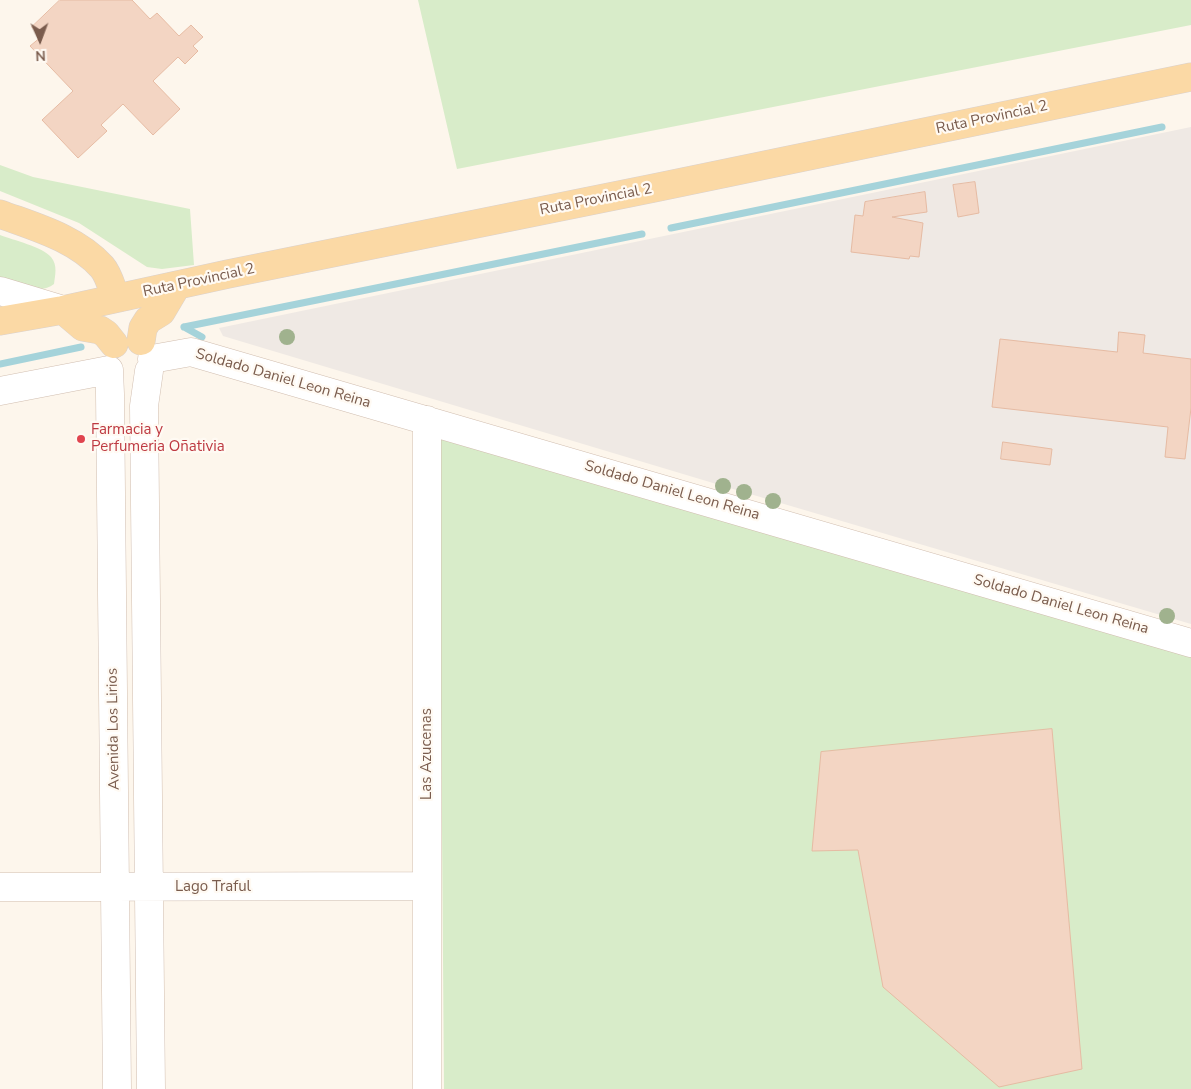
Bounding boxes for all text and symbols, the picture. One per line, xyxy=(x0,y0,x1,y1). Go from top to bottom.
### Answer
north arrow xyxy=(15,15,65,65)
text: N xyxy=(35,46,46,65)
street label: Ruta Provincial 2 xyxy=(934,97,1050,139)
street label: Ruta Provincial 2 xyxy=(538,180,654,220)
street label: Ruta Provincial 2 xyxy=(141,260,257,302)
street label: Soldado Daniel Leon Reina xyxy=(193,345,373,413)
place label: Farmacia y Perfumeria Oñativia xyxy=(91,421,225,456)
marker: Farmacia y Perfumeria Oñativia xyxy=(75,433,87,445)
street label: Soldado Daniel Leon Reina xyxy=(582,457,762,525)
street label: Soldado Daniel Leon Reina xyxy=(971,571,1151,639)
street label: Avenida Los Lirios xyxy=(104,668,124,790)
street label: Las Azucenas xyxy=(418,708,436,800)
street label: Lago Traful xyxy=(175,878,251,896)

